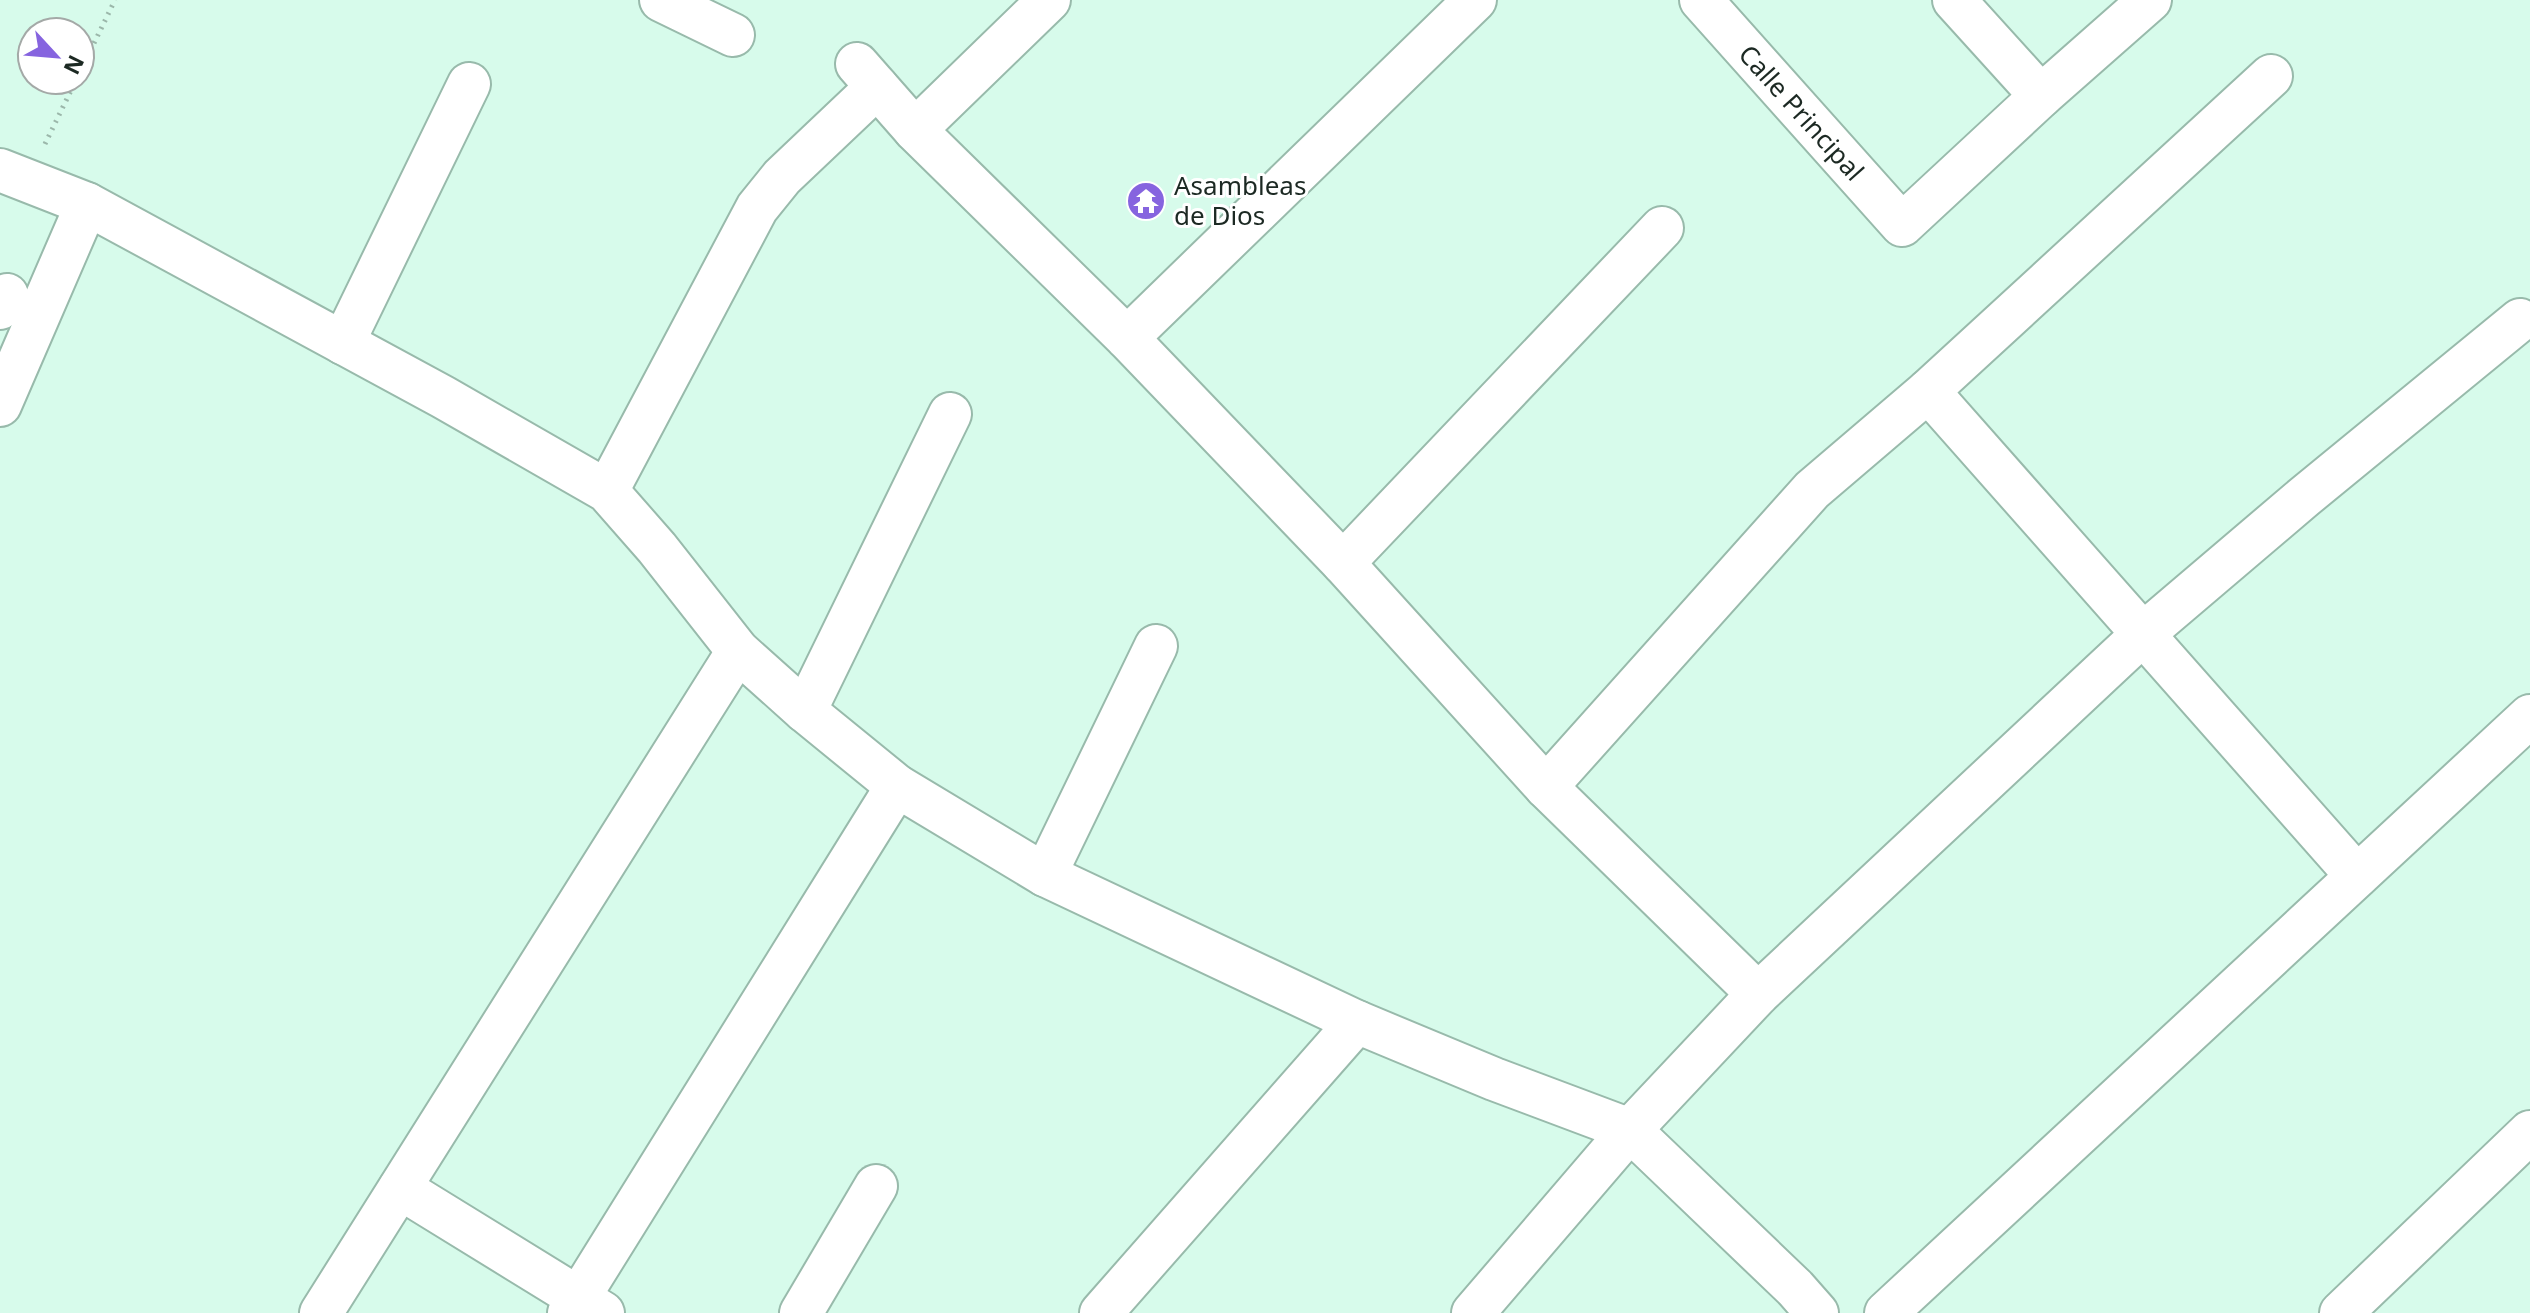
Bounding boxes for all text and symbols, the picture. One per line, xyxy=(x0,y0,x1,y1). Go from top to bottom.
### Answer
north arrow xyxy=(16,16,96,96)
street label: Calle Principal xyxy=(1731,37,1873,188)
text: N xyxy=(57,51,92,80)
place label: Asambleas de Dios xyxy=(1174,167,1306,233)
temple icon: Asambleas de Dios xyxy=(1125,180,1167,222)

